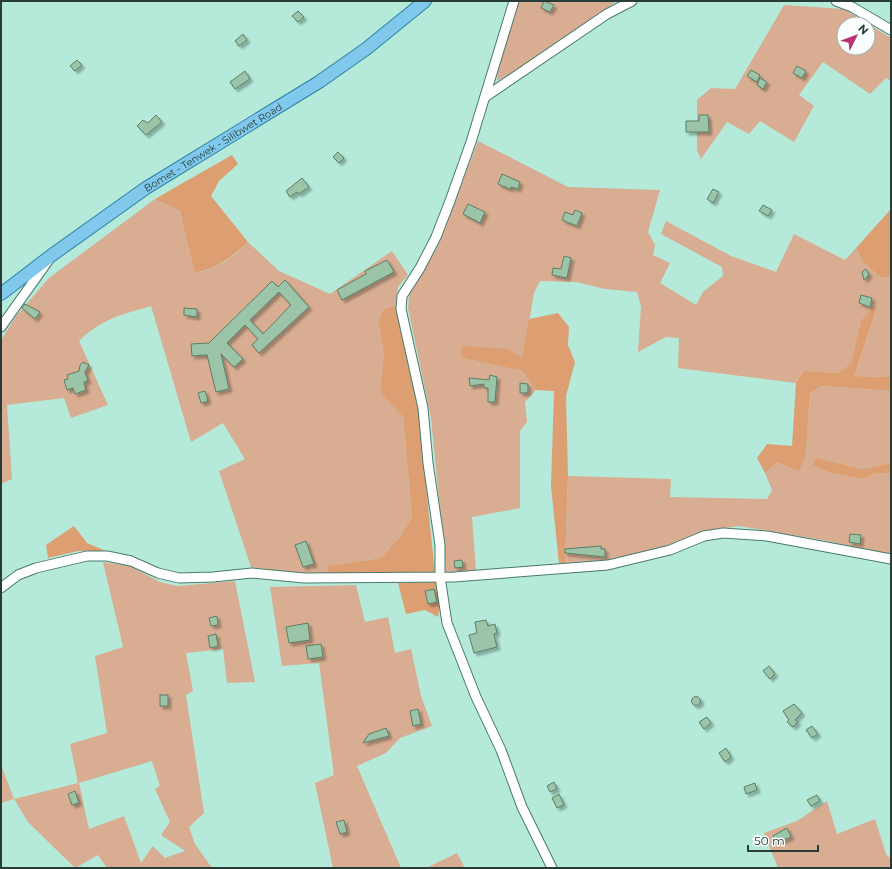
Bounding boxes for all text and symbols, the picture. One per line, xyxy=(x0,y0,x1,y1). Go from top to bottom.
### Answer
north arrow xyxy=(836,16,876,56)
text: N xyxy=(855,21,872,37)
street label: Bomet - Tenwek - Silibwet Road xyxy=(141,100,284,194)
scale bar xyxy=(748,827,818,853)
text: 50 m xyxy=(754,833,785,848)

